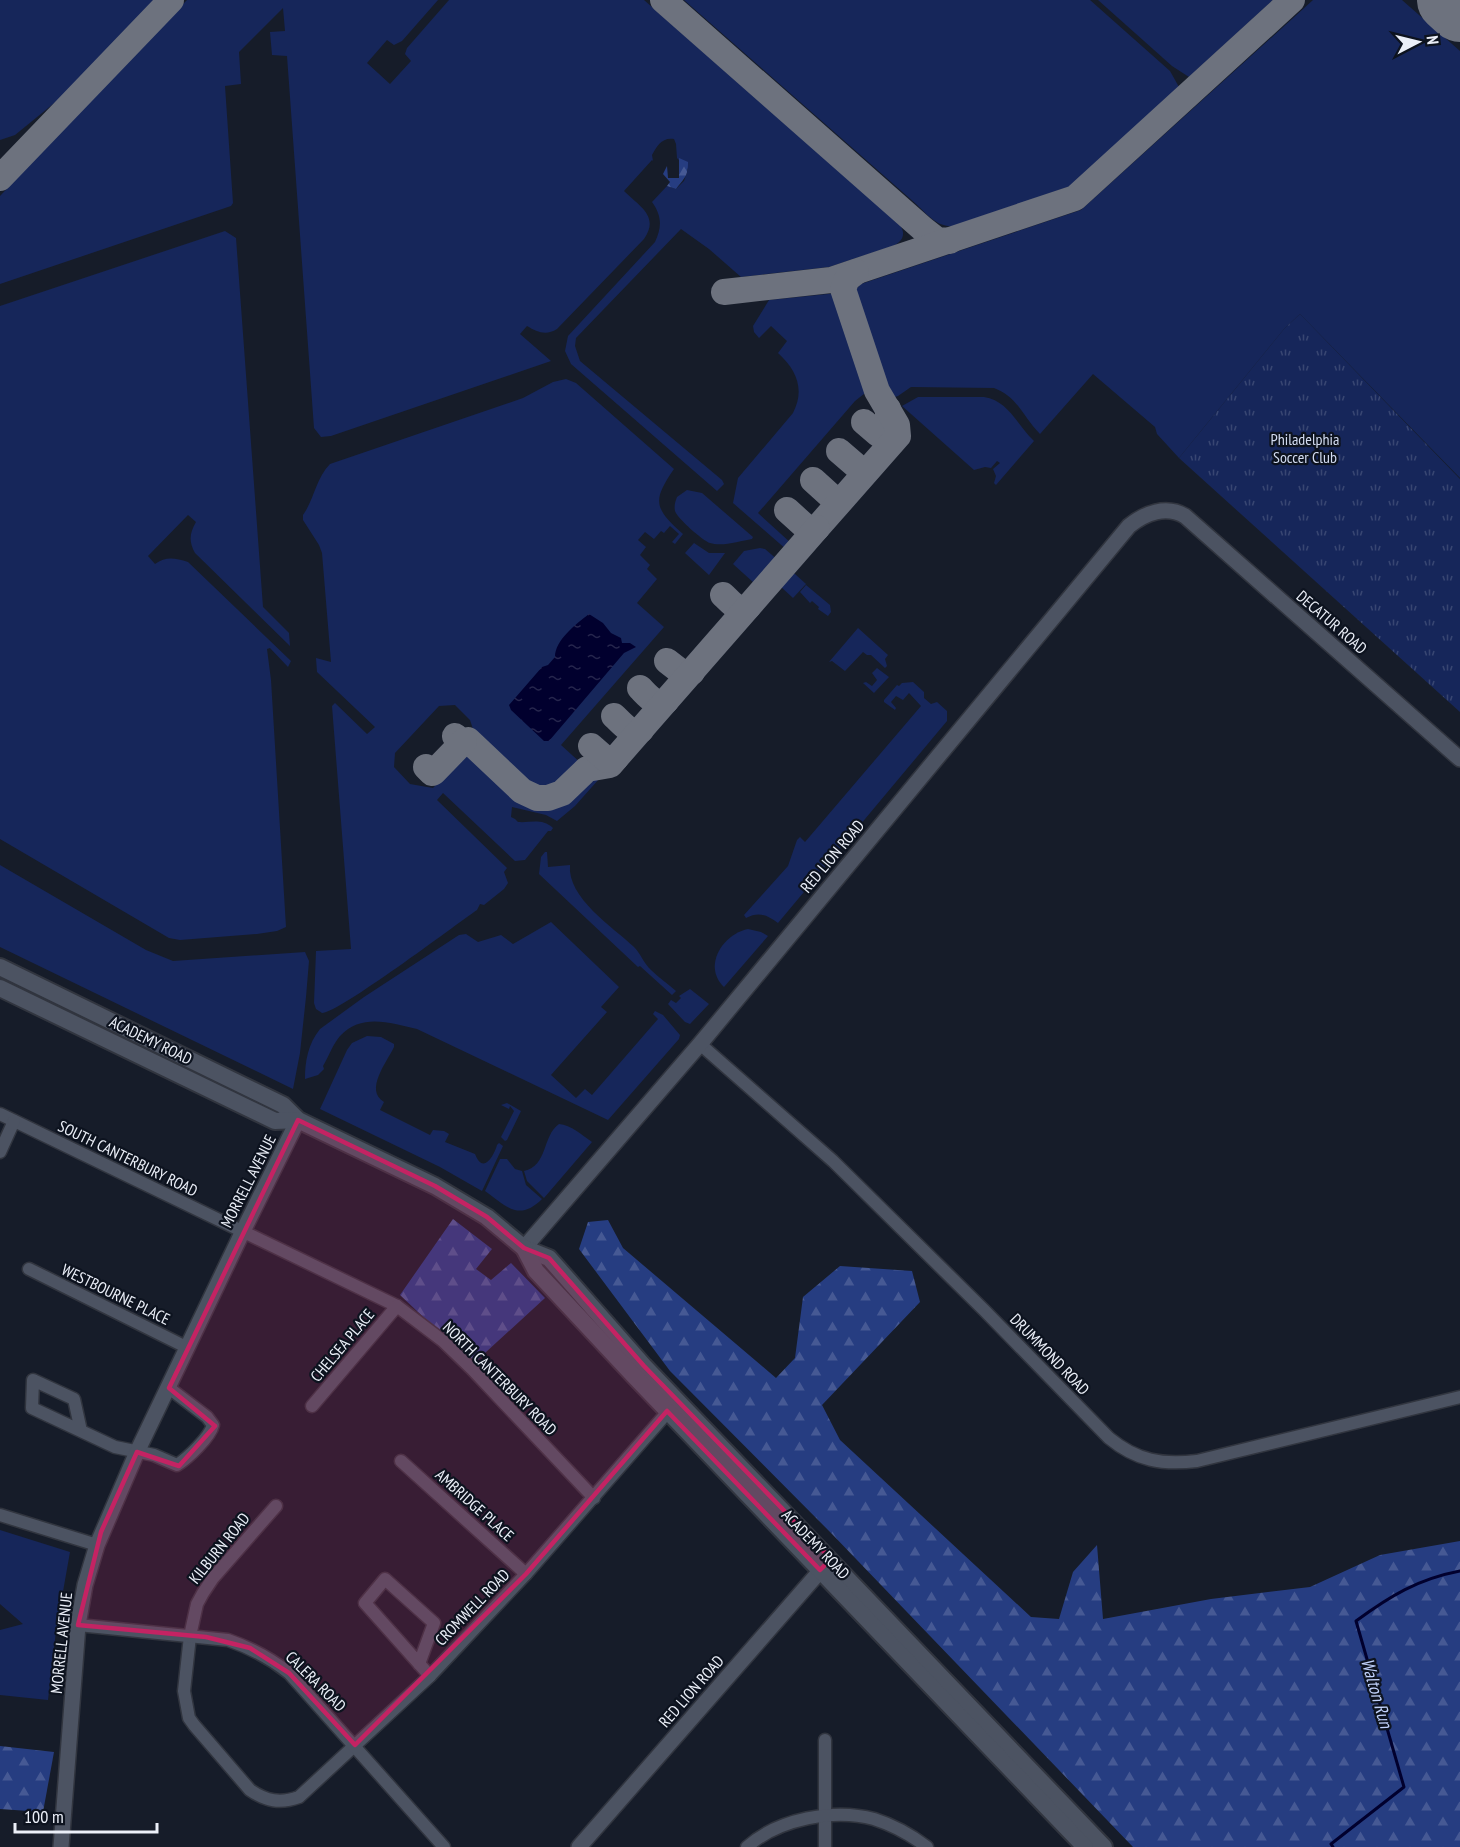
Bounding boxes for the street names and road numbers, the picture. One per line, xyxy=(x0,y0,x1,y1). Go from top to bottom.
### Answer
street label: DECATUR ROAD xyxy=(1293,586,1371,658)
street label: RED LION ROAD xyxy=(796,815,868,897)
street label: ACADEMY ROAD xyxy=(107,1011,195,1069)
street label: SOUTH CANTERBURY ROAD xyxy=(55,1116,201,1200)
street label: MORRELL AVENUE xyxy=(216,1131,280,1231)
street label: WESTBOURNE PLACE xyxy=(58,1259,174,1329)
street label: CHELSEA PLACE xyxy=(306,1304,378,1385)
street label: DRUMMOND ROAD xyxy=(1006,1309,1094,1399)
street label: NORTH CANTERBURY ROAD xyxy=(439,1317,561,1439)
street label: AMBRIDGE PLACE xyxy=(432,1465,518,1546)
street label: ACADEMY ROAD xyxy=(778,1505,854,1583)
street label: KILBURN ROAD xyxy=(184,1508,254,1588)
street label: CROMWELL ROAD xyxy=(430,1564,514,1650)
street label: MORRELL AVENUE xyxy=(46,1591,76,1695)
street label: CALERA ROAD xyxy=(282,1647,350,1715)
street label: RED LION ROAD xyxy=(654,1651,728,1731)

